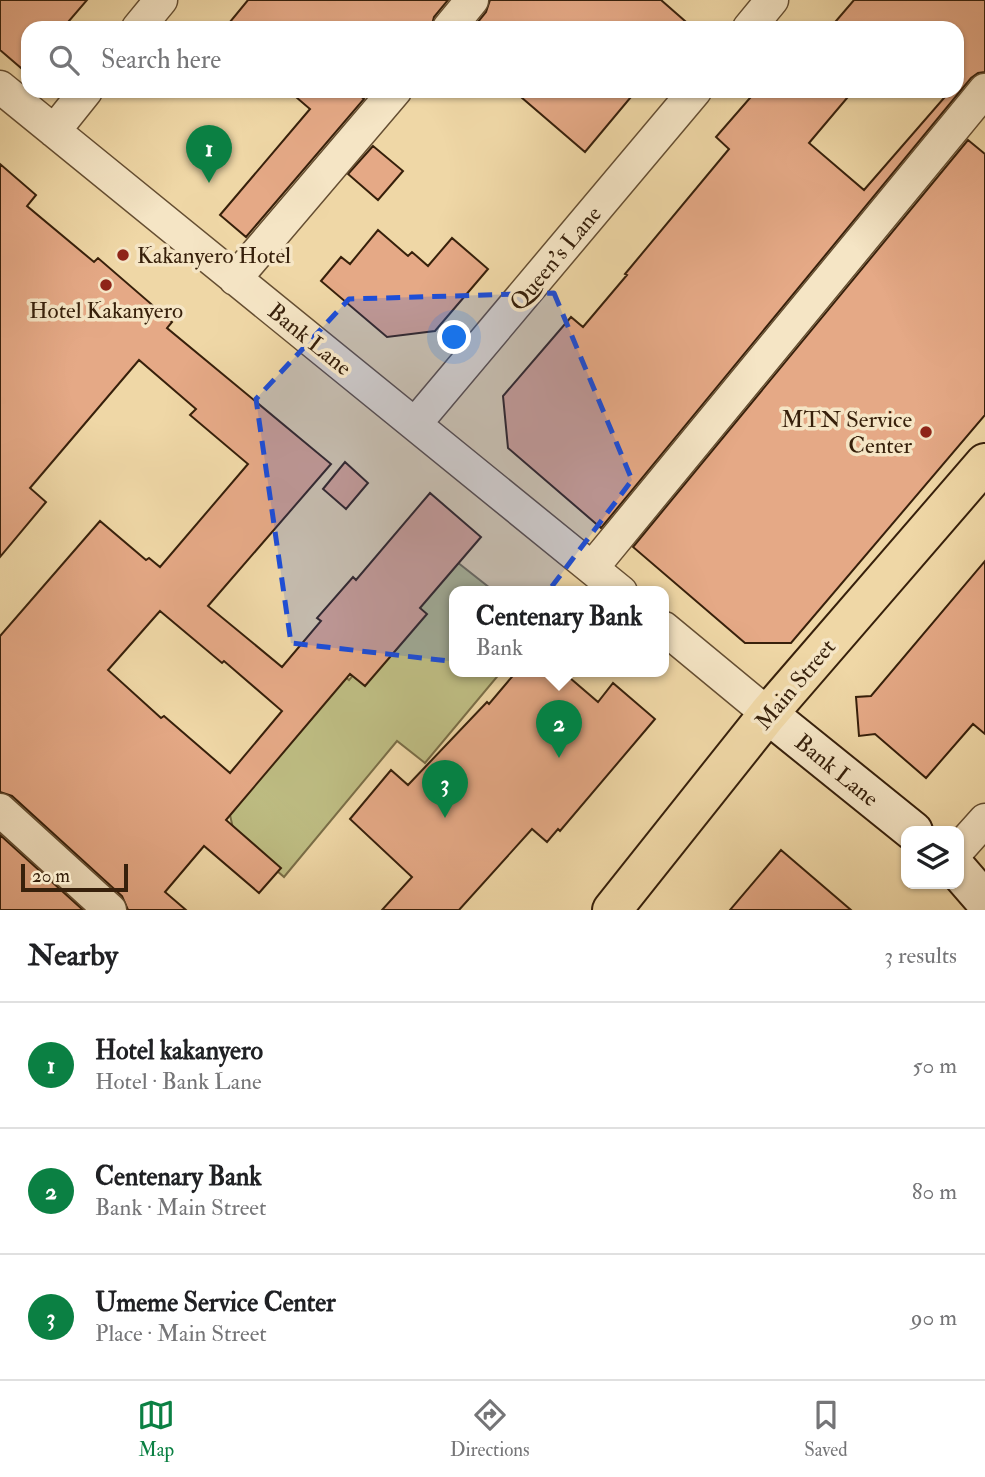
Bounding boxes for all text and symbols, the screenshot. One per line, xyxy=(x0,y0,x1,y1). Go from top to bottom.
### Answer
search box xyxy=(21,21,964,98)
icon: search xyxy=(45,41,83,79)
text: Search here xyxy=(101,44,221,76)
pin: 1 xyxy=(186,125,232,183)
street label: Queen's Lane xyxy=(503,200,608,317)
place label: Kakanyero Hotel xyxy=(137,241,291,270)
marker: Kakanyero Hotel xyxy=(115,247,131,263)
marker: Hotel Kakanyero xyxy=(98,277,114,293)
place label: Hotel Kakanyero xyxy=(29,296,183,325)
street label: Bank Lane xyxy=(262,297,358,382)
your location xyxy=(437,320,471,354)
place label: MTN Service Center xyxy=(781,405,912,460)
marker: MTN Service Center xyxy=(918,424,934,440)
popup xyxy=(449,586,669,677)
text: Centenary Bank xyxy=(476,601,642,633)
text: Bank xyxy=(476,633,523,662)
street label: Main Street xyxy=(749,633,842,736)
pin: 2 xyxy=(536,700,582,758)
street label: Bank Lane xyxy=(789,728,885,813)
pin: 3 xyxy=(422,760,468,818)
map controls xyxy=(901,826,964,889)
button: layers xyxy=(901,826,964,889)
scale bar xyxy=(21,861,128,893)
text: 20 m xyxy=(32,864,70,888)
text: Nearby xyxy=(28,937,118,974)
text: 3 results xyxy=(884,941,957,970)
text: Hotel kakanyero xyxy=(95,1035,263,1067)
text: 1 xyxy=(47,1051,55,1080)
text: 50 m xyxy=(913,1051,957,1080)
text: Hotel · Bank Lane xyxy=(95,1067,262,1096)
text: Centenary Bank xyxy=(95,1161,262,1193)
text: 2 xyxy=(45,1177,57,1206)
text: 80 m xyxy=(912,1177,957,1206)
text: Bank · Main Street xyxy=(95,1193,266,1222)
text: Umeme Service Center xyxy=(95,1287,336,1319)
text: 3 xyxy=(47,1303,55,1332)
text: 90 m xyxy=(911,1303,957,1332)
text: Place · Main Street xyxy=(95,1319,267,1348)
tab: Map xyxy=(137,1396,175,1462)
tab: Directions xyxy=(450,1396,530,1462)
tab: Saved xyxy=(804,1396,848,1462)

